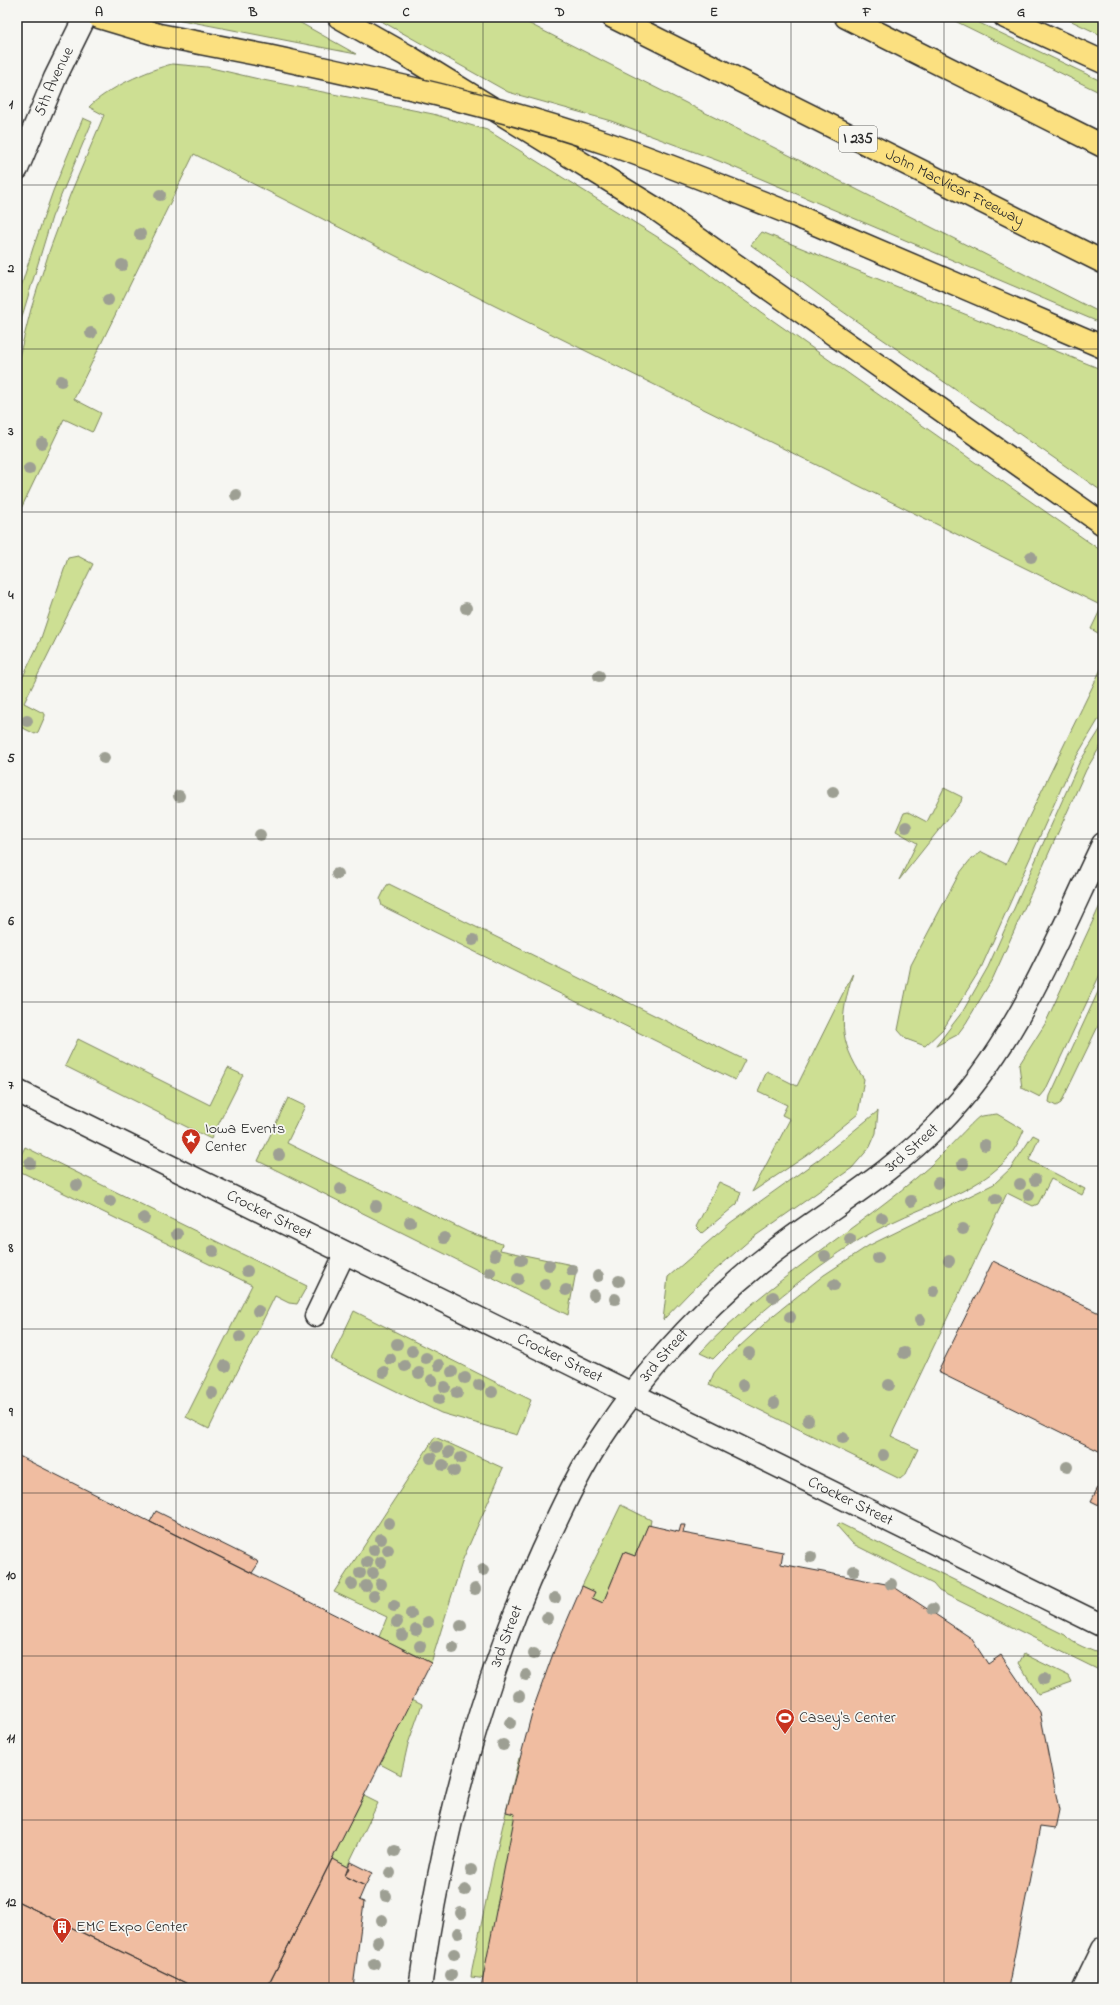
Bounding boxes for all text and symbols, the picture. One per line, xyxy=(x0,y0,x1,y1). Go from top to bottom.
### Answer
text: A xyxy=(95,3,103,22)
text: B xyxy=(248,3,258,22)
text: C xyxy=(402,3,410,22)
text: D xyxy=(554,3,565,22)
text: E xyxy=(710,3,718,22)
text: F xyxy=(862,3,872,22)
text: G xyxy=(1017,3,1025,22)
street label: 5th Avenue xyxy=(28,42,81,120)
text: 1 xyxy=(9,95,14,114)
road number: I 235 xyxy=(839,126,877,152)
street label: John MacVicar Freeway xyxy=(881,143,1029,233)
text: 2 xyxy=(7,259,15,278)
text: 3 xyxy=(7,422,14,441)
text: 4 xyxy=(7,586,14,605)
text: 5 xyxy=(7,749,15,768)
text: 6 xyxy=(7,912,14,931)
text: 7 xyxy=(8,1076,14,1095)
place label: Iowa Events Center xyxy=(205,1117,285,1159)
street label: 3rd Street xyxy=(880,1118,945,1179)
place icon: Iowa Events Center xyxy=(180,1127,202,1155)
street label: Crocker Street xyxy=(222,1184,317,1247)
text: 8 xyxy=(8,1239,14,1258)
street label: 3rd Street xyxy=(634,1323,695,1388)
street label: Crocker Street xyxy=(513,1327,607,1390)
text: 9 xyxy=(8,1403,14,1422)
street label: Crocker Street xyxy=(803,1470,898,1533)
text: 10 xyxy=(6,1566,16,1585)
street label: 3rd Street xyxy=(484,1601,530,1671)
place label: Casey's Center xyxy=(799,1706,896,1730)
sports icon: Casey's Center xyxy=(774,1707,796,1735)
text: 11 xyxy=(7,1729,16,1748)
text: 12 xyxy=(6,1893,17,1912)
place label: EMC Expo Center xyxy=(76,1915,187,1939)
building icon: EMC Expo Center xyxy=(51,1916,73,1944)

